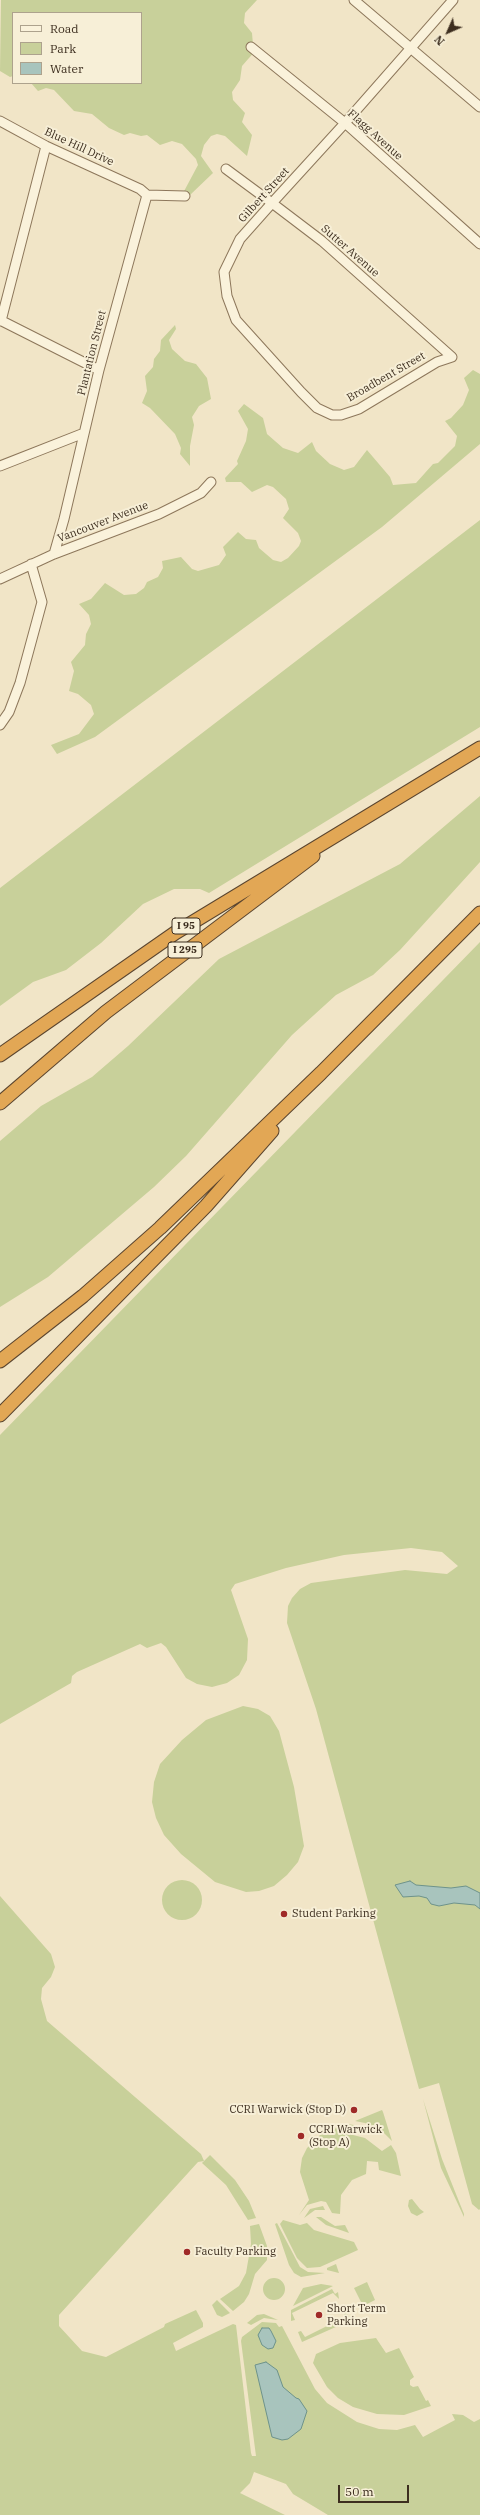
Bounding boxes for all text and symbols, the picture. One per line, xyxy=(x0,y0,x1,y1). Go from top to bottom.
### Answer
legend xyxy=(12,12,142,84)
north arrow xyxy=(428,12,468,52)
text: Road xyxy=(50,21,79,36)
text: N xyxy=(431,32,448,49)
text: Park xyxy=(50,41,76,56)
text: Water xyxy=(50,61,83,76)
street label: Flagg Avenue xyxy=(345,107,405,163)
street label: Blue Hill Drive xyxy=(42,125,116,169)
street label: Gilbert Street xyxy=(236,165,292,225)
street label: Sutter Avenue xyxy=(318,222,382,280)
street label: Plantation Street xyxy=(75,309,109,397)
street label: Broadbent Street xyxy=(345,349,427,405)
street label: Vancouver Avenue xyxy=(56,499,150,545)
road number: I 95 xyxy=(172,918,200,934)
road number: I 295 xyxy=(168,942,202,958)
place label: Student Parking xyxy=(292,1907,376,1921)
marker: Student Parking xyxy=(279,1909,289,1919)
place label: CCRI Warwick (Stop D) xyxy=(229,2103,346,2117)
marker: CCRI Warwick (Stop D) xyxy=(349,2105,359,2115)
place label: CCRI Warwick (Stop A) xyxy=(309,2123,382,2149)
marker: CCRI Warwick (Stop A) xyxy=(296,2131,306,2141)
place label: Faculty Parking xyxy=(195,2245,276,2259)
marker: Faculty Parking xyxy=(182,2247,192,2257)
place label: Short Term Parking xyxy=(327,2302,386,2328)
marker: Short Term Parking xyxy=(314,2310,324,2320)
scale bar xyxy=(340,2477,411,2503)
text: 50 m xyxy=(345,2484,374,2499)

